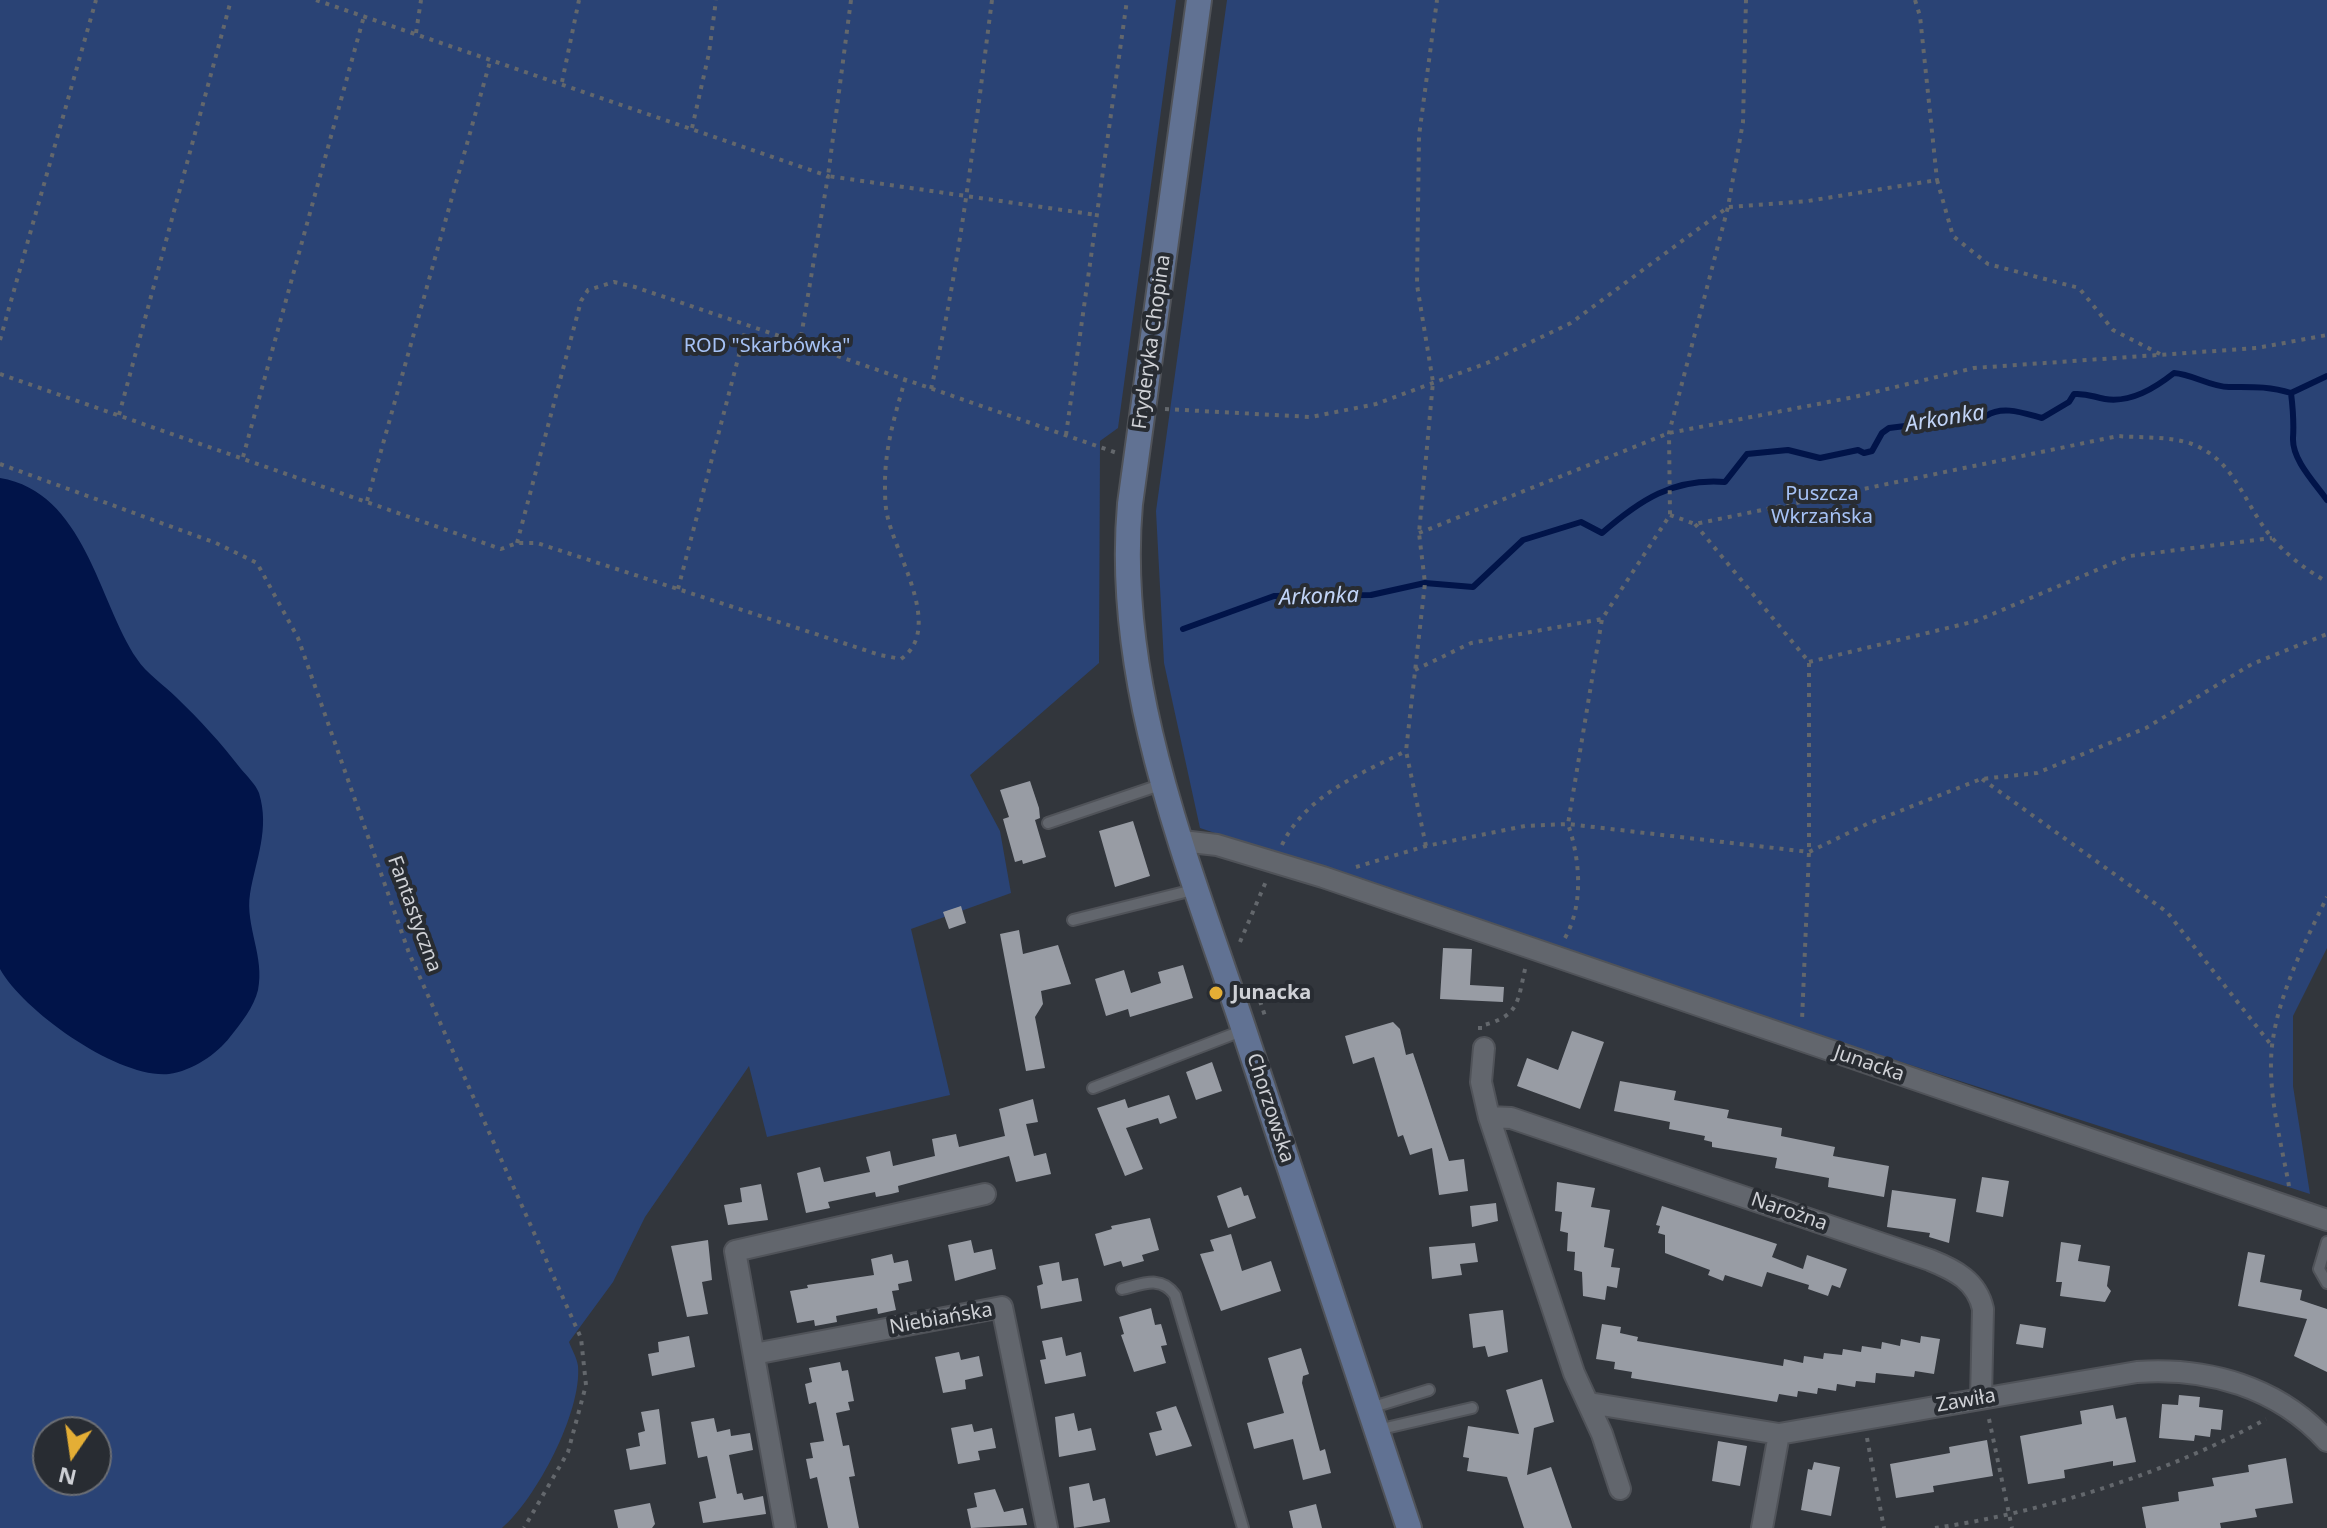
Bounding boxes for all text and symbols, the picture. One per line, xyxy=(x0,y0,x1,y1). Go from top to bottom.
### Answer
street label: Fryderyka Chopina xyxy=(1128,253,1176,431)
park label: ROD "Skarbówka" xyxy=(684,334,850,358)
water label: Arkonka xyxy=(1903,400,1987,438)
park label: Puszcza Wkrzańska xyxy=(1771,482,1873,529)
water label: Arkonka xyxy=(1279,582,1359,612)
street label: Fantastyczna xyxy=(382,853,446,975)
place label: Junacka xyxy=(1232,981,1311,1005)
marker: Junacka xyxy=(1207,984,1225,1002)
street label: Junacka xyxy=(1831,1041,1907,1087)
street label: Chorzowska xyxy=(1241,1050,1299,1166)
street label: Narożna xyxy=(1748,1188,1830,1236)
street label: Niebiańska xyxy=(888,1298,994,1340)
street label: Zawiła xyxy=(1934,1384,1998,1418)
north arrow xyxy=(32,1416,112,1496)
text: N xyxy=(55,1461,79,1494)

